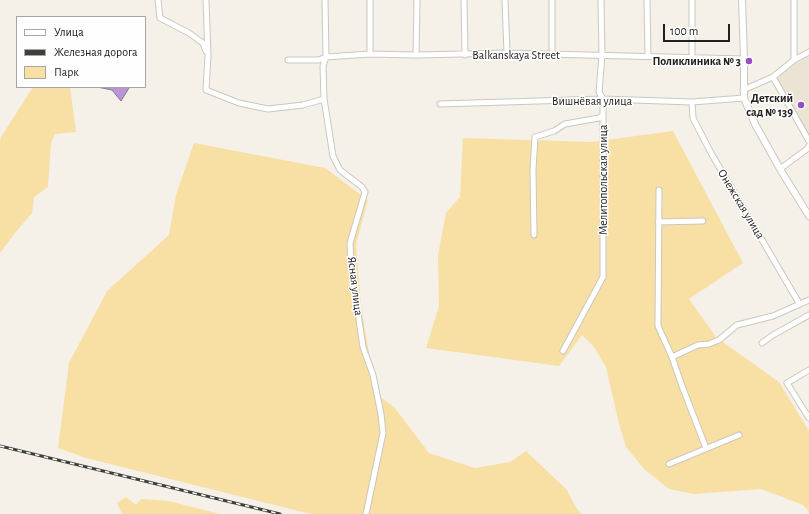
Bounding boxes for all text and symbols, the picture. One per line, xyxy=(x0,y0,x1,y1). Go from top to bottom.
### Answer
legend xyxy=(16,16,146,88)
scale bar xyxy=(665,16,732,42)
text: 100 m xyxy=(670,25,698,37)
text: Улица xyxy=(54,26,84,38)
text: Железная дорога xyxy=(54,46,138,58)
street label: Balkanskaya Street xyxy=(472,48,560,62)
place label: Поликлиника № 3 xyxy=(652,54,741,68)
marker: Поликлиника № 3 xyxy=(744,56,754,66)
text: Парк xyxy=(54,66,79,78)
place label: Детский сад № 139 xyxy=(746,91,793,119)
street label: Вишнёвая улица xyxy=(552,94,632,108)
marker: Детский сад № 139 xyxy=(796,100,806,110)
street label: Мелитопольская улица xyxy=(596,125,610,235)
street label: Онежская улица xyxy=(714,166,768,242)
street label: Ясная улица xyxy=(344,256,366,316)

